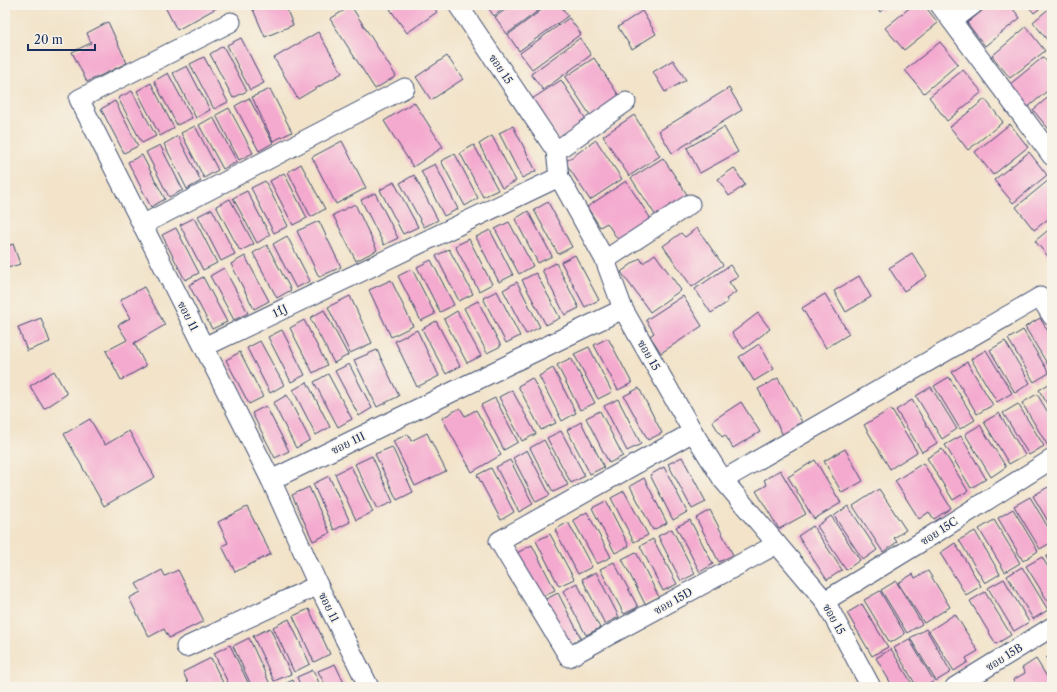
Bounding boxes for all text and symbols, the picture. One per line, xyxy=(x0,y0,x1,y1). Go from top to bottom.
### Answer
scale bar xyxy=(28,26,95,52)
text: 20 m xyxy=(34,32,63,47)
street label: ซอย 15 xyxy=(486,51,516,87)
street label: ซอย 11 xyxy=(175,299,202,334)
street label: 11๋J xyxy=(270,301,290,321)
street label: ซอย 15 xyxy=(635,337,663,373)
street label: ซอย 11I xyxy=(329,429,367,457)
street label: ซอย 15C xyxy=(918,514,960,548)
street label: ซอย 15D xyxy=(651,585,695,617)
street label: ซอย 11 xyxy=(316,590,342,625)
street label: ซอย 15 xyxy=(820,601,848,637)
street label: ซอย 15B xyxy=(983,640,1025,674)

